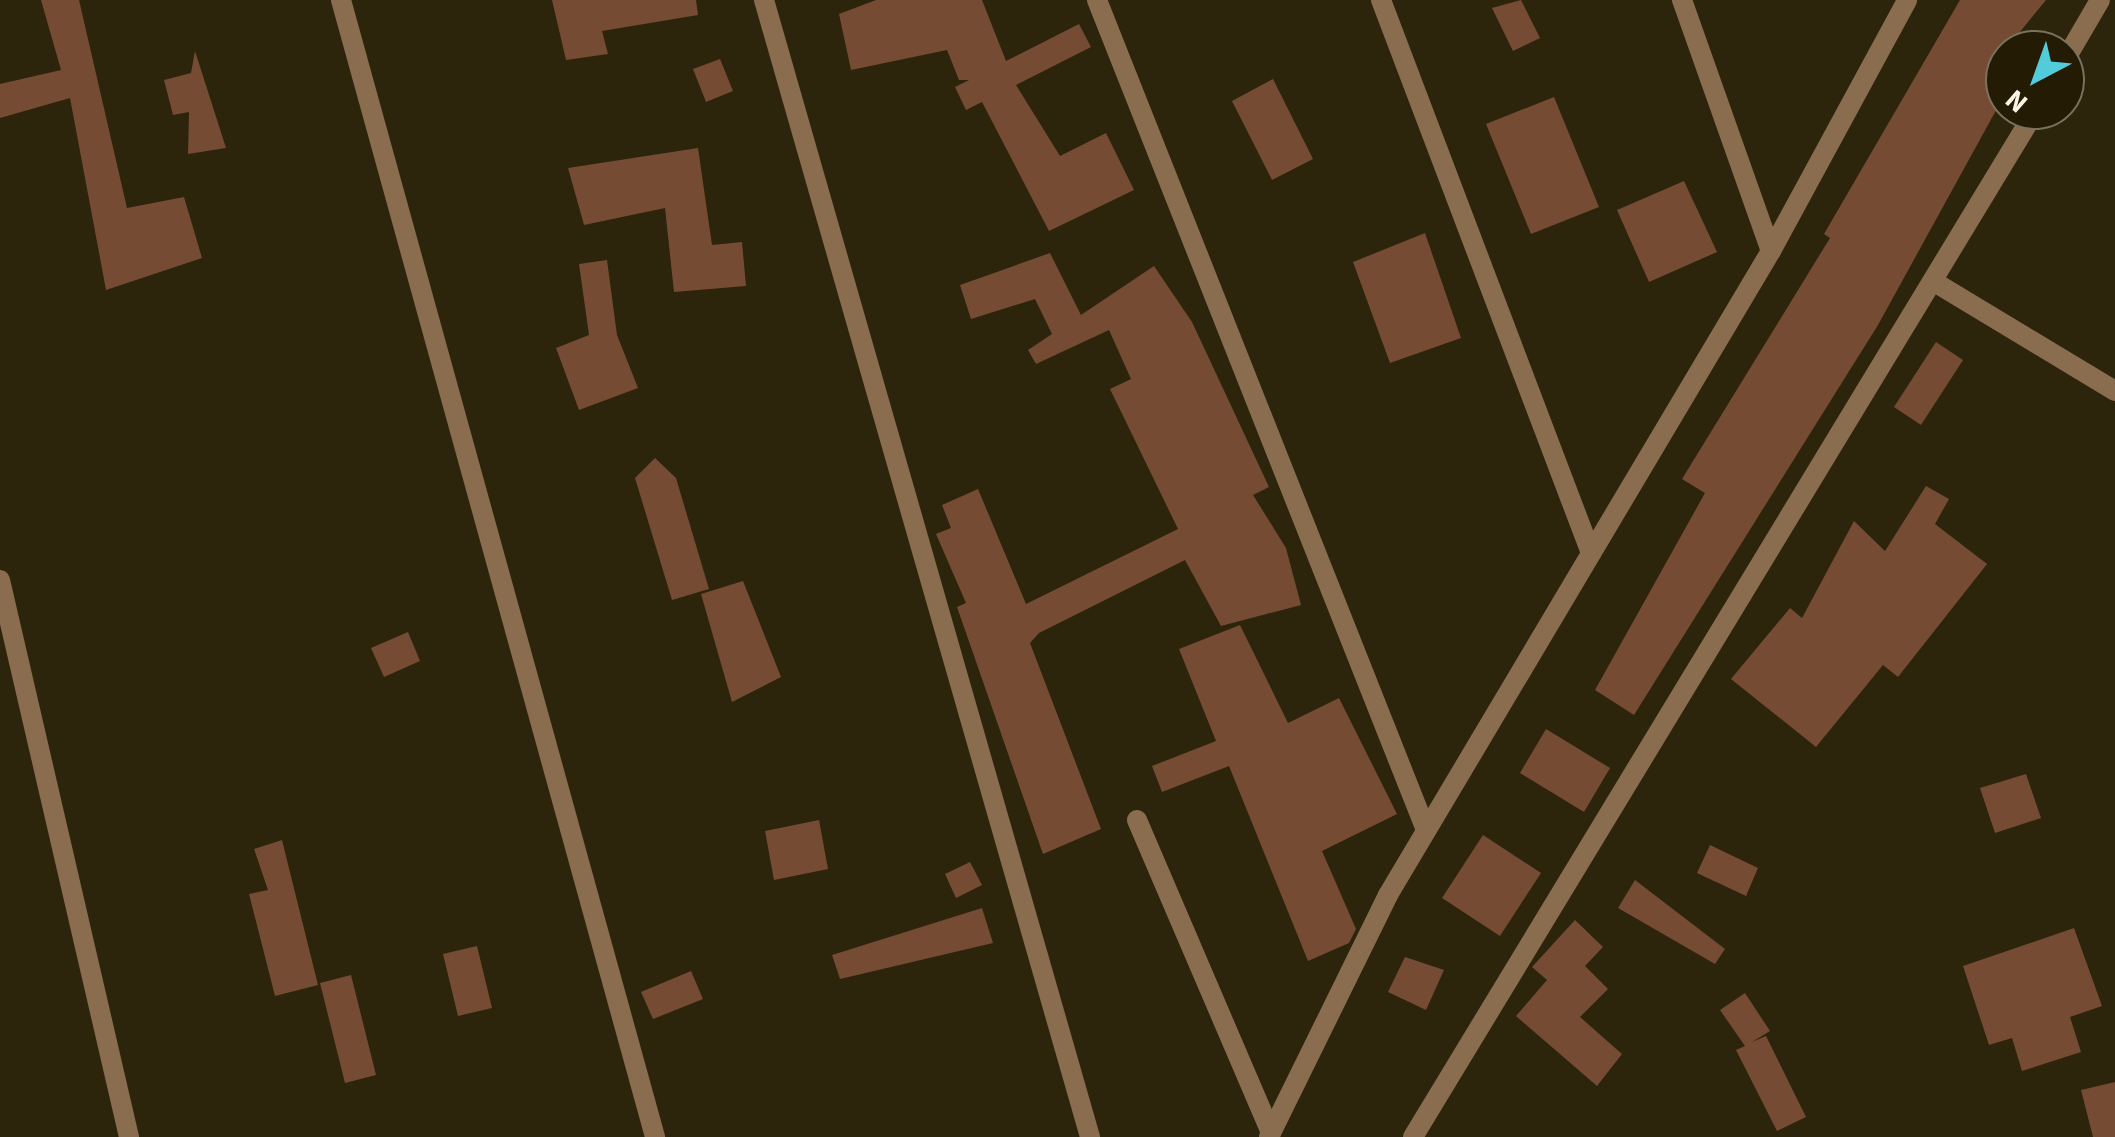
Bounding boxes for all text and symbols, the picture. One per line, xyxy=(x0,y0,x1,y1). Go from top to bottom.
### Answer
north arrow xyxy=(1985,30,2085,130)
text: N xyxy=(1996,80,2037,122)

